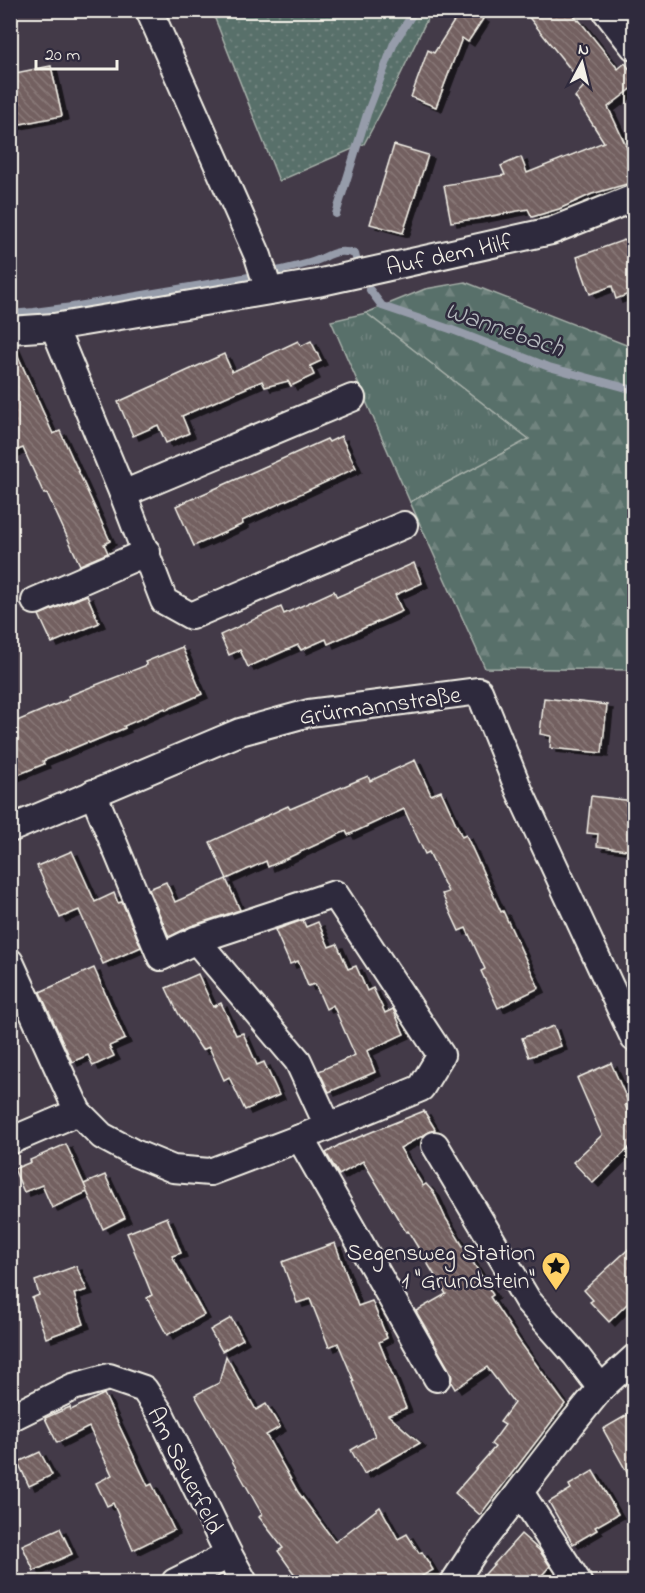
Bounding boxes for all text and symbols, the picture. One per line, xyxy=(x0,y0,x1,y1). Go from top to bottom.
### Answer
scale bar xyxy=(36,33,117,71)
north arrow xyxy=(552,33,612,93)
text: N xyxy=(577,38,591,63)
text: 20 m xyxy=(45,43,80,69)
street label: Auf dem Hilf xyxy=(383,226,517,287)
water label: Wannebach xyxy=(440,293,569,369)
street label: Grürmannstraße xyxy=(297,679,464,736)
place label: Segensweg Station 1 "Grundstein" xyxy=(347,1237,535,1300)
place icon: Segensweg Station 1 "Grundstein" xyxy=(540,1250,572,1292)
street label: Am Sauerfeld xyxy=(137,1401,231,1541)

